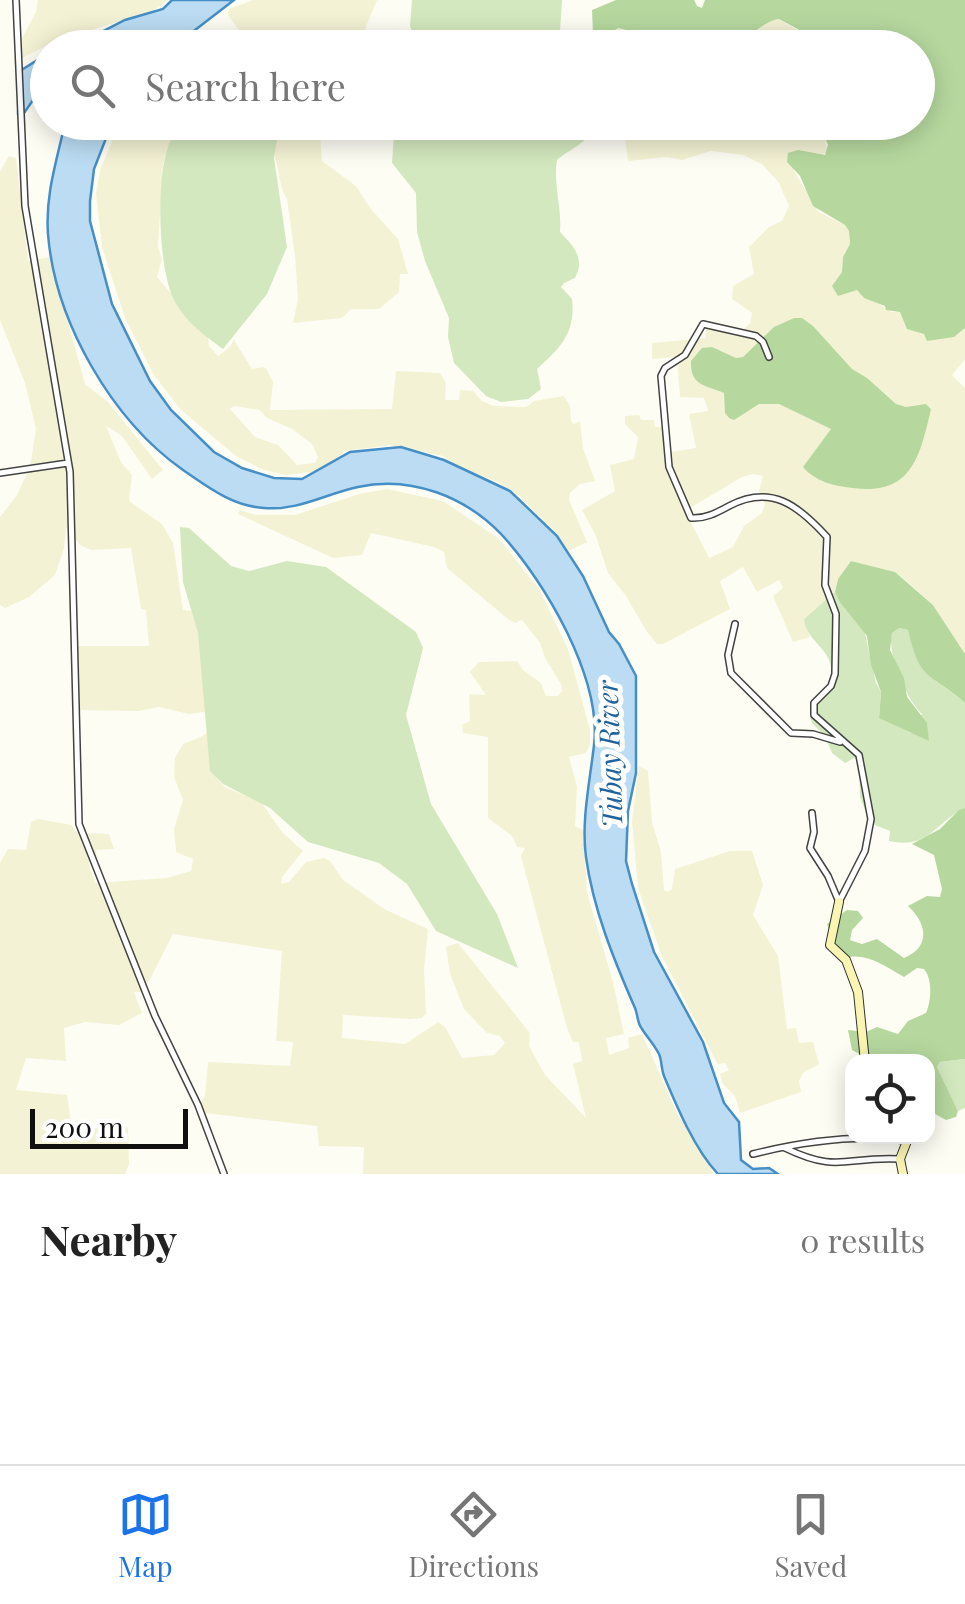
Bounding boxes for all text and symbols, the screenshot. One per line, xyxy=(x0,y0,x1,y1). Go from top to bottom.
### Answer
search box xyxy=(30,30,935,140)
icon: search xyxy=(65,58,120,113)
text: Search here xyxy=(145,60,346,111)
water label: Tubay River xyxy=(587,679,630,828)
map controls xyxy=(845,1054,935,1144)
button: locate xyxy=(845,1054,935,1144)
scale bar xyxy=(30,1104,188,1148)
text: 200 m xyxy=(45,1108,124,1145)
text: Nearby xyxy=(40,1211,177,1267)
text: 0 results xyxy=(800,1218,925,1261)
tab: Map xyxy=(118,1487,173,1584)
tab: Directions xyxy=(408,1487,539,1584)
tab: Saved xyxy=(774,1487,847,1584)

